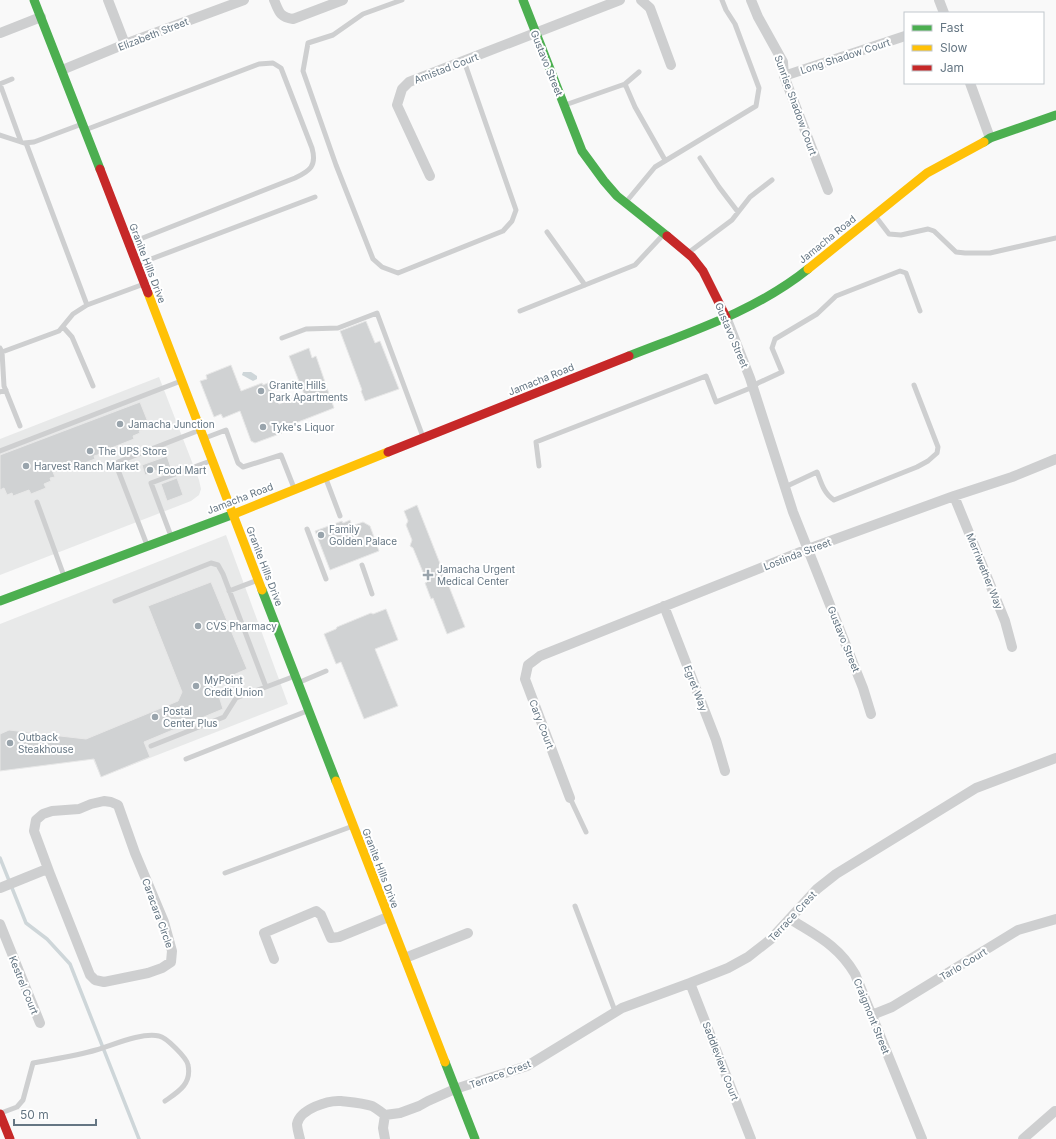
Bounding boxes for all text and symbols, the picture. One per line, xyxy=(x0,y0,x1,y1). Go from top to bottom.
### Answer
legend xyxy=(904,12,1044,84)
street label: Elizabeth Street xyxy=(116,15,190,53)
text: Fast xyxy=(940,20,964,35)
street label: Gustavo Street xyxy=(528,28,566,98)
street label: Long Shadow Court xyxy=(799,36,892,76)
text: Slow xyxy=(940,40,968,55)
street label: Amistad Court xyxy=(412,50,480,86)
street label: Sunrise Shadow Court xyxy=(772,53,820,157)
text: Jam xyxy=(940,60,964,75)
street label: Jamacha Road xyxy=(796,212,858,266)
street label: Granite Hills Drive xyxy=(127,221,169,305)
street label: Gustavo Street xyxy=(713,300,751,370)
street label: Jamacha Road xyxy=(506,360,576,398)
place label: Granite Hills Park Apartments xyxy=(269,379,348,403)
marker: Granite Hills Park Apartments xyxy=(256,386,266,396)
place label: Jamacha Junction xyxy=(128,418,215,430)
marker: Jamacha Junction xyxy=(115,419,125,429)
place label: Tyke's Liquor xyxy=(271,421,335,433)
marker: Tyke's Liquor xyxy=(258,422,268,432)
place label: The UPS Store xyxy=(98,445,167,457)
marker: The UPS Store xyxy=(85,446,95,456)
place label: Harvest Ranch Market xyxy=(34,460,140,472)
marker: Harvest Ranch Market xyxy=(21,461,31,471)
place label: Food Mart xyxy=(158,464,207,476)
marker: Food Mart xyxy=(145,465,155,475)
street label: Jamacha Road xyxy=(205,480,275,516)
place label: Family Golden Palace xyxy=(329,523,397,547)
street label: Granite Hills Drive xyxy=(244,524,286,608)
marker: Family Golden Palace xyxy=(316,530,326,540)
street label: Merriwether Way xyxy=(964,531,1006,611)
street label: Lostinda Street xyxy=(762,535,833,572)
place label: Jamacha Urgent Medical Center xyxy=(437,563,516,587)
marker: Jamacha Urgent Medical Center xyxy=(422,569,434,581)
street label: Gustavo Street xyxy=(825,604,863,674)
place label: CVS Pharmacy xyxy=(206,620,277,632)
marker: CVS Pharmacy xyxy=(193,621,203,631)
street label: Egret Way xyxy=(682,663,710,713)
place label: MyPoint Credit Union xyxy=(204,674,263,698)
marker: MyPoint Credit Union xyxy=(191,681,201,691)
street label: Cary Court xyxy=(527,698,557,751)
place label: Postal Center Plus xyxy=(163,705,218,729)
marker: Postal Center Plus xyxy=(150,712,160,722)
place label: Outback Steakhouse xyxy=(18,731,74,755)
marker: Outback Steakhouse xyxy=(5,738,15,748)
street label: Granite Hills Drive xyxy=(360,826,402,910)
street label: Caracara Circle xyxy=(140,877,176,950)
street label: Terrace Crest xyxy=(766,888,819,944)
street label: Tarlo Court xyxy=(937,945,989,983)
street label: Kestrel Court xyxy=(7,954,41,1017)
street label: Craigmont Street xyxy=(851,977,893,1056)
street label: Saddleview Court xyxy=(700,1020,742,1103)
street label: Terrace Crest xyxy=(468,1057,533,1091)
scale bar xyxy=(14,1101,96,1127)
text: 50 m xyxy=(20,1107,49,1122)

